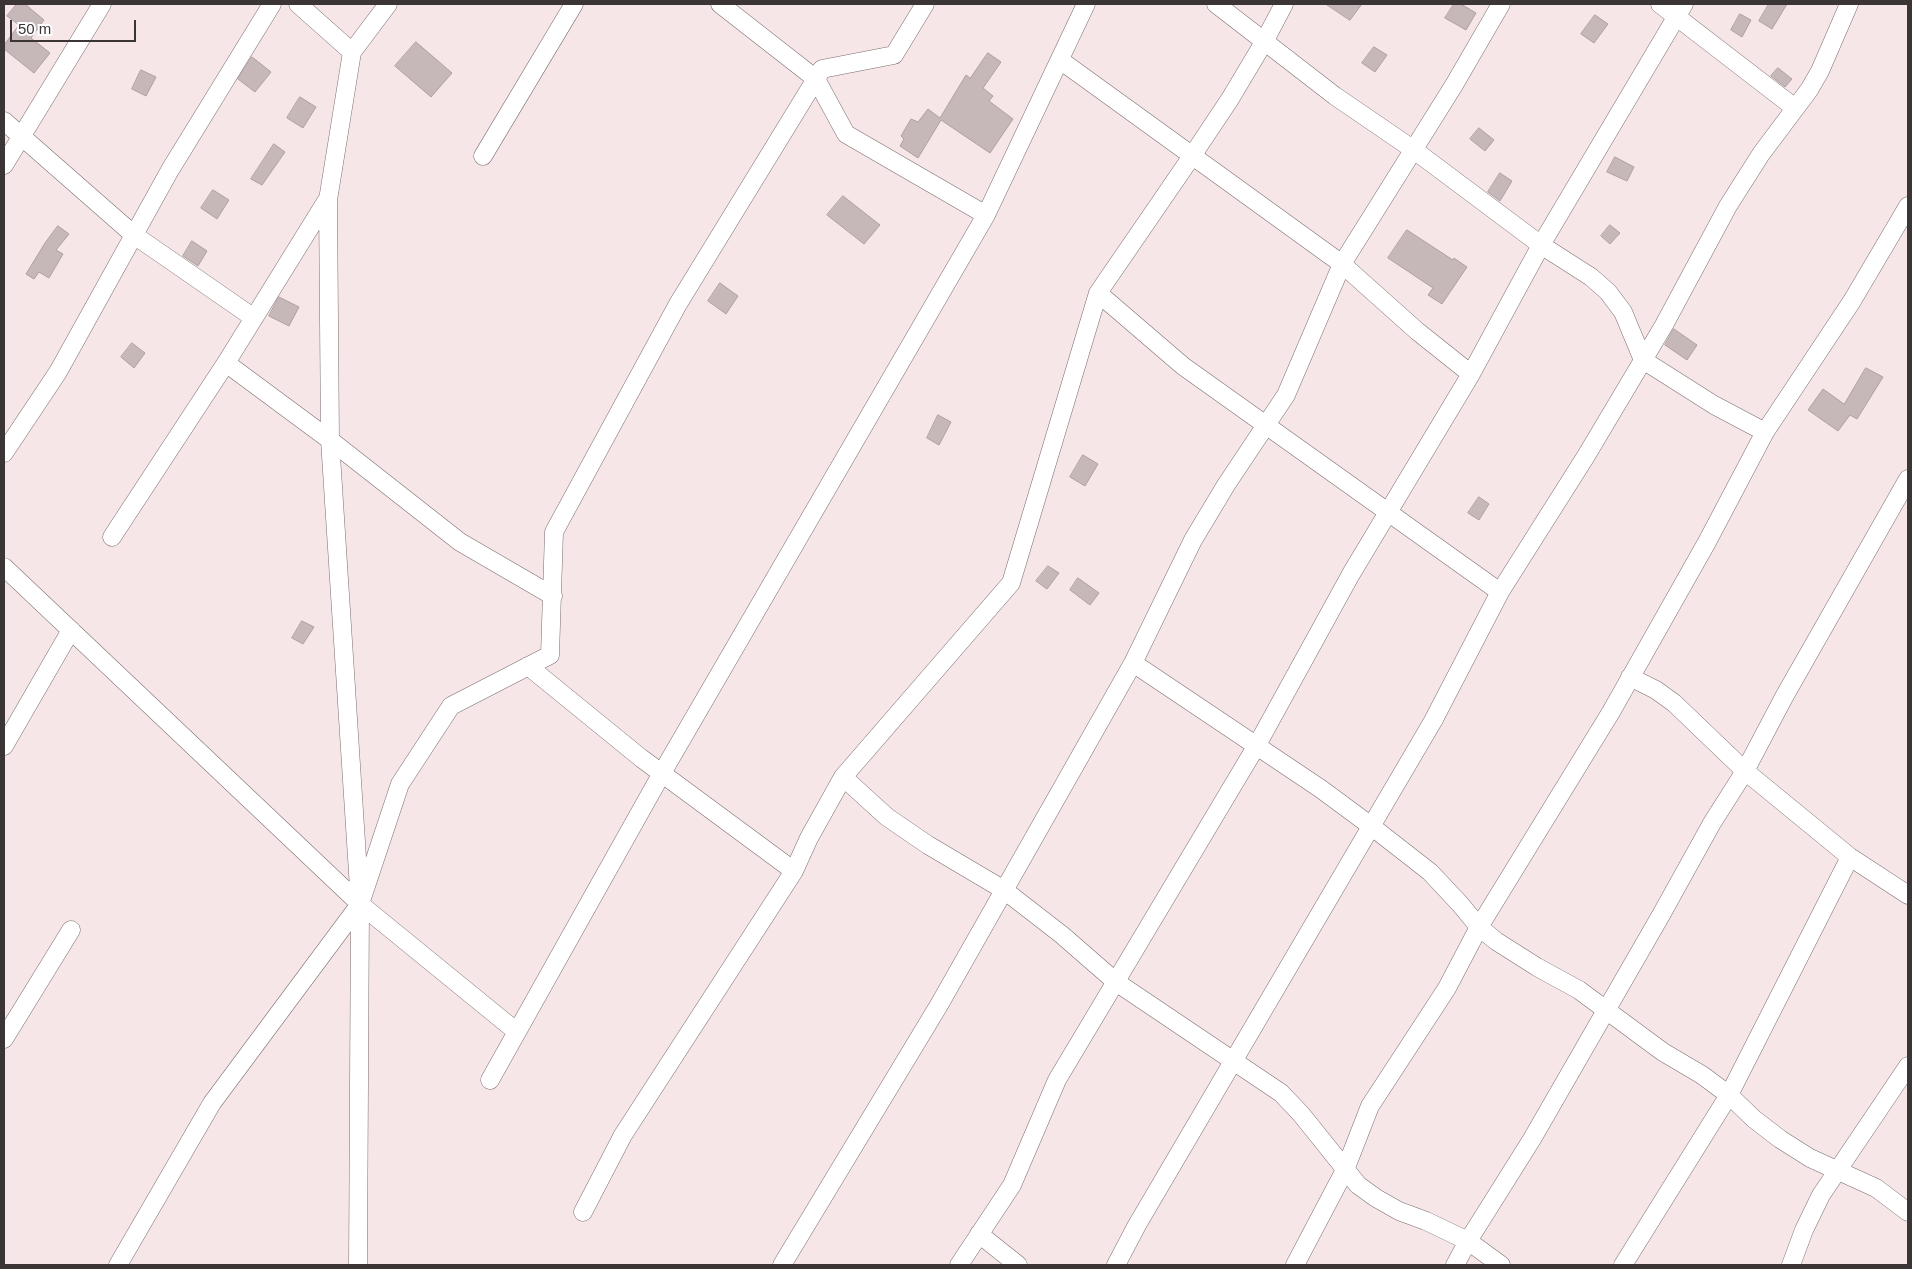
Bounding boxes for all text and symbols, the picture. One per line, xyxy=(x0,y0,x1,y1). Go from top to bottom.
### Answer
scale bar xyxy=(12,10,139,42)
text: 50 m xyxy=(18,20,51,37)

